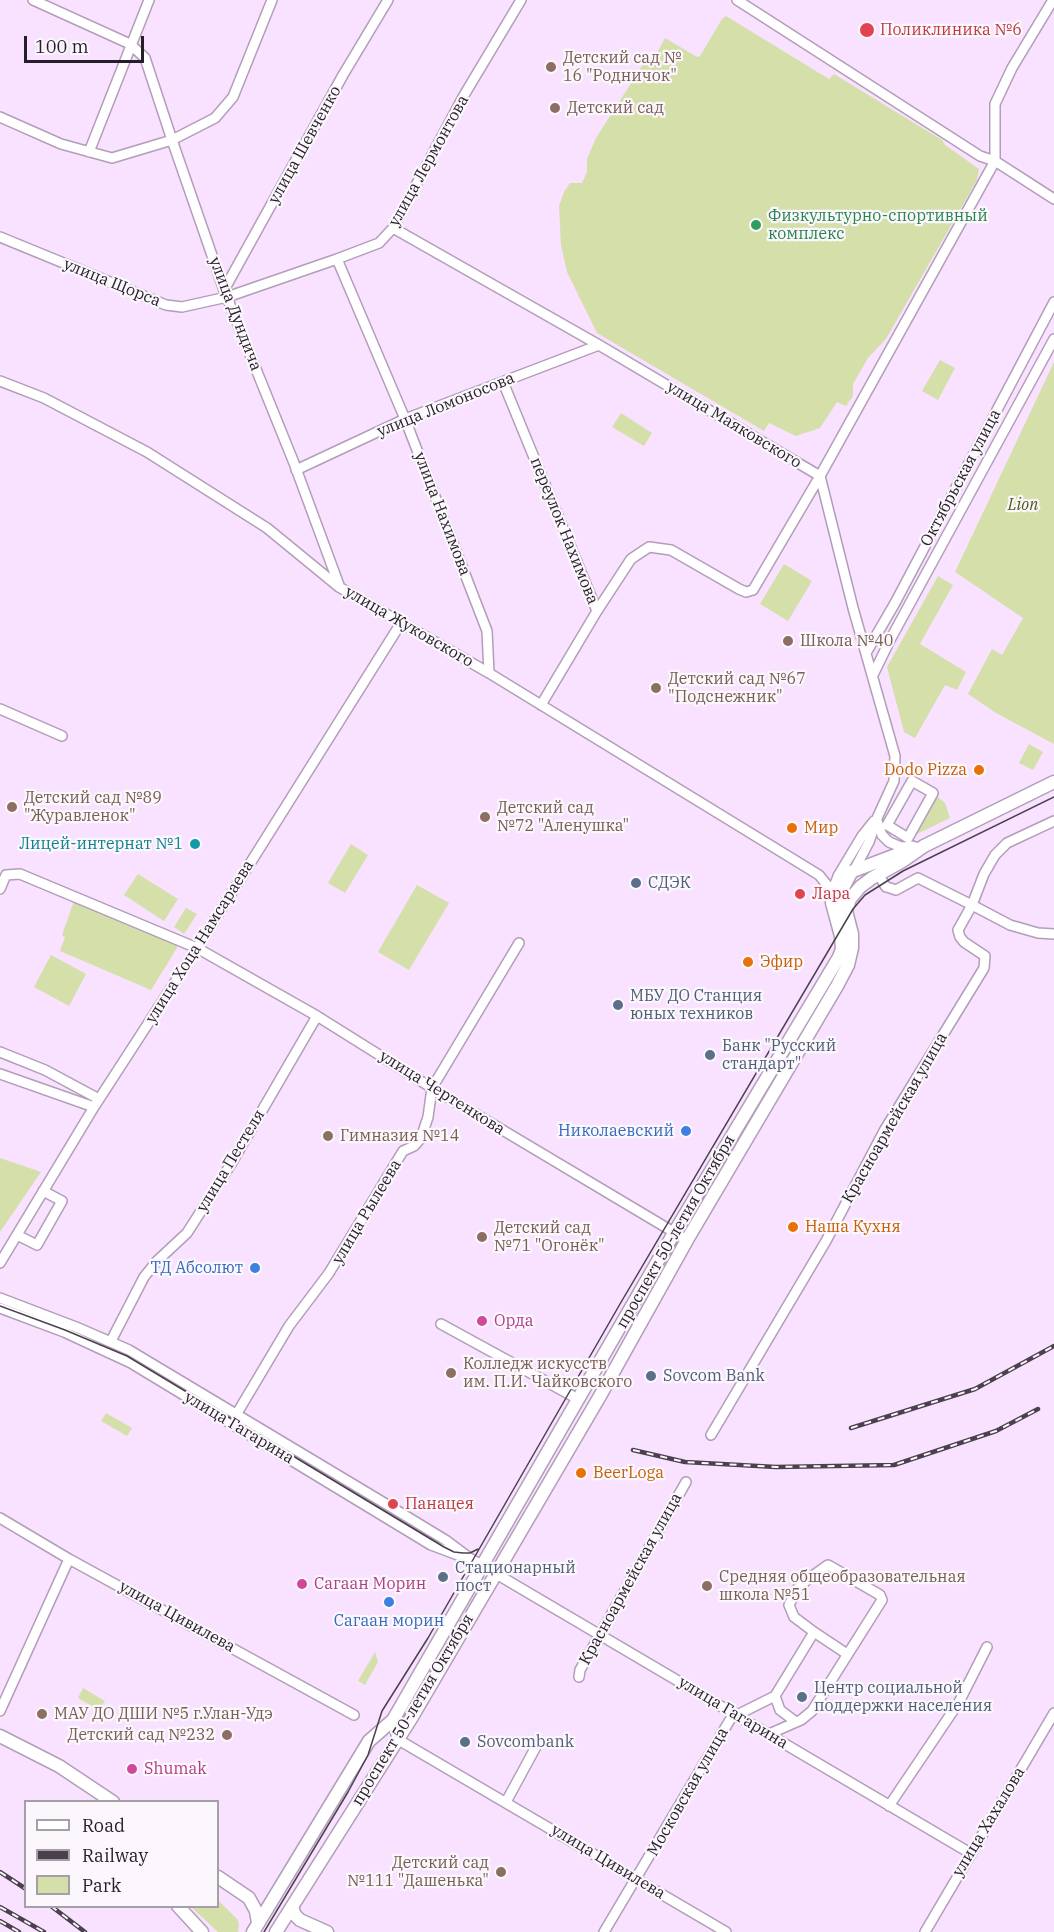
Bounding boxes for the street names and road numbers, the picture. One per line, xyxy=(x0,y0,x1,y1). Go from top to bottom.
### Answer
street label: улица Шевченко xyxy=(265,83,345,207)
street label: улица Лермонтова xyxy=(385,92,473,230)
street label: улица Дундича xyxy=(204,254,266,374)
street label: улица Щорса xyxy=(61,255,163,311)
street label: улица Ломоносова xyxy=(374,369,518,441)
street label: улица Маяковского xyxy=(663,377,805,473)
street label: Октябрьская улица xyxy=(917,406,1005,550)
street label: улица Нахимова xyxy=(410,450,474,578)
street label: переулок Нахимова xyxy=(526,455,602,607)
street label: улица Жуковского xyxy=(341,582,477,672)
street label: улица Хоца Намсараева xyxy=(142,857,258,1027)
street label: Красноармейская улица xyxy=(838,1029,952,1207)
street label: улица Чертенкова xyxy=(376,1047,508,1139)
street label: улица Пестеля xyxy=(193,1106,269,1216)
street label: проспект 50-летия Октября xyxy=(613,1132,739,1332)
street label: улица Рылеева xyxy=(328,1156,406,1268)
street label: улица Гагарина xyxy=(181,1388,297,1468)
street label: Красноармейская улица xyxy=(576,1490,686,1668)
street label: улица Цивилева xyxy=(116,1577,238,1657)
street label: проспект 50-летия Октября xyxy=(348,1611,478,1809)
street label: улица Гагарина xyxy=(675,1673,791,1753)
street label: Московская улица xyxy=(643,1724,733,1860)
street label: улица Хахалова xyxy=(949,1764,1029,1880)
street label: улица Цивилева xyxy=(547,1820,669,1904)

